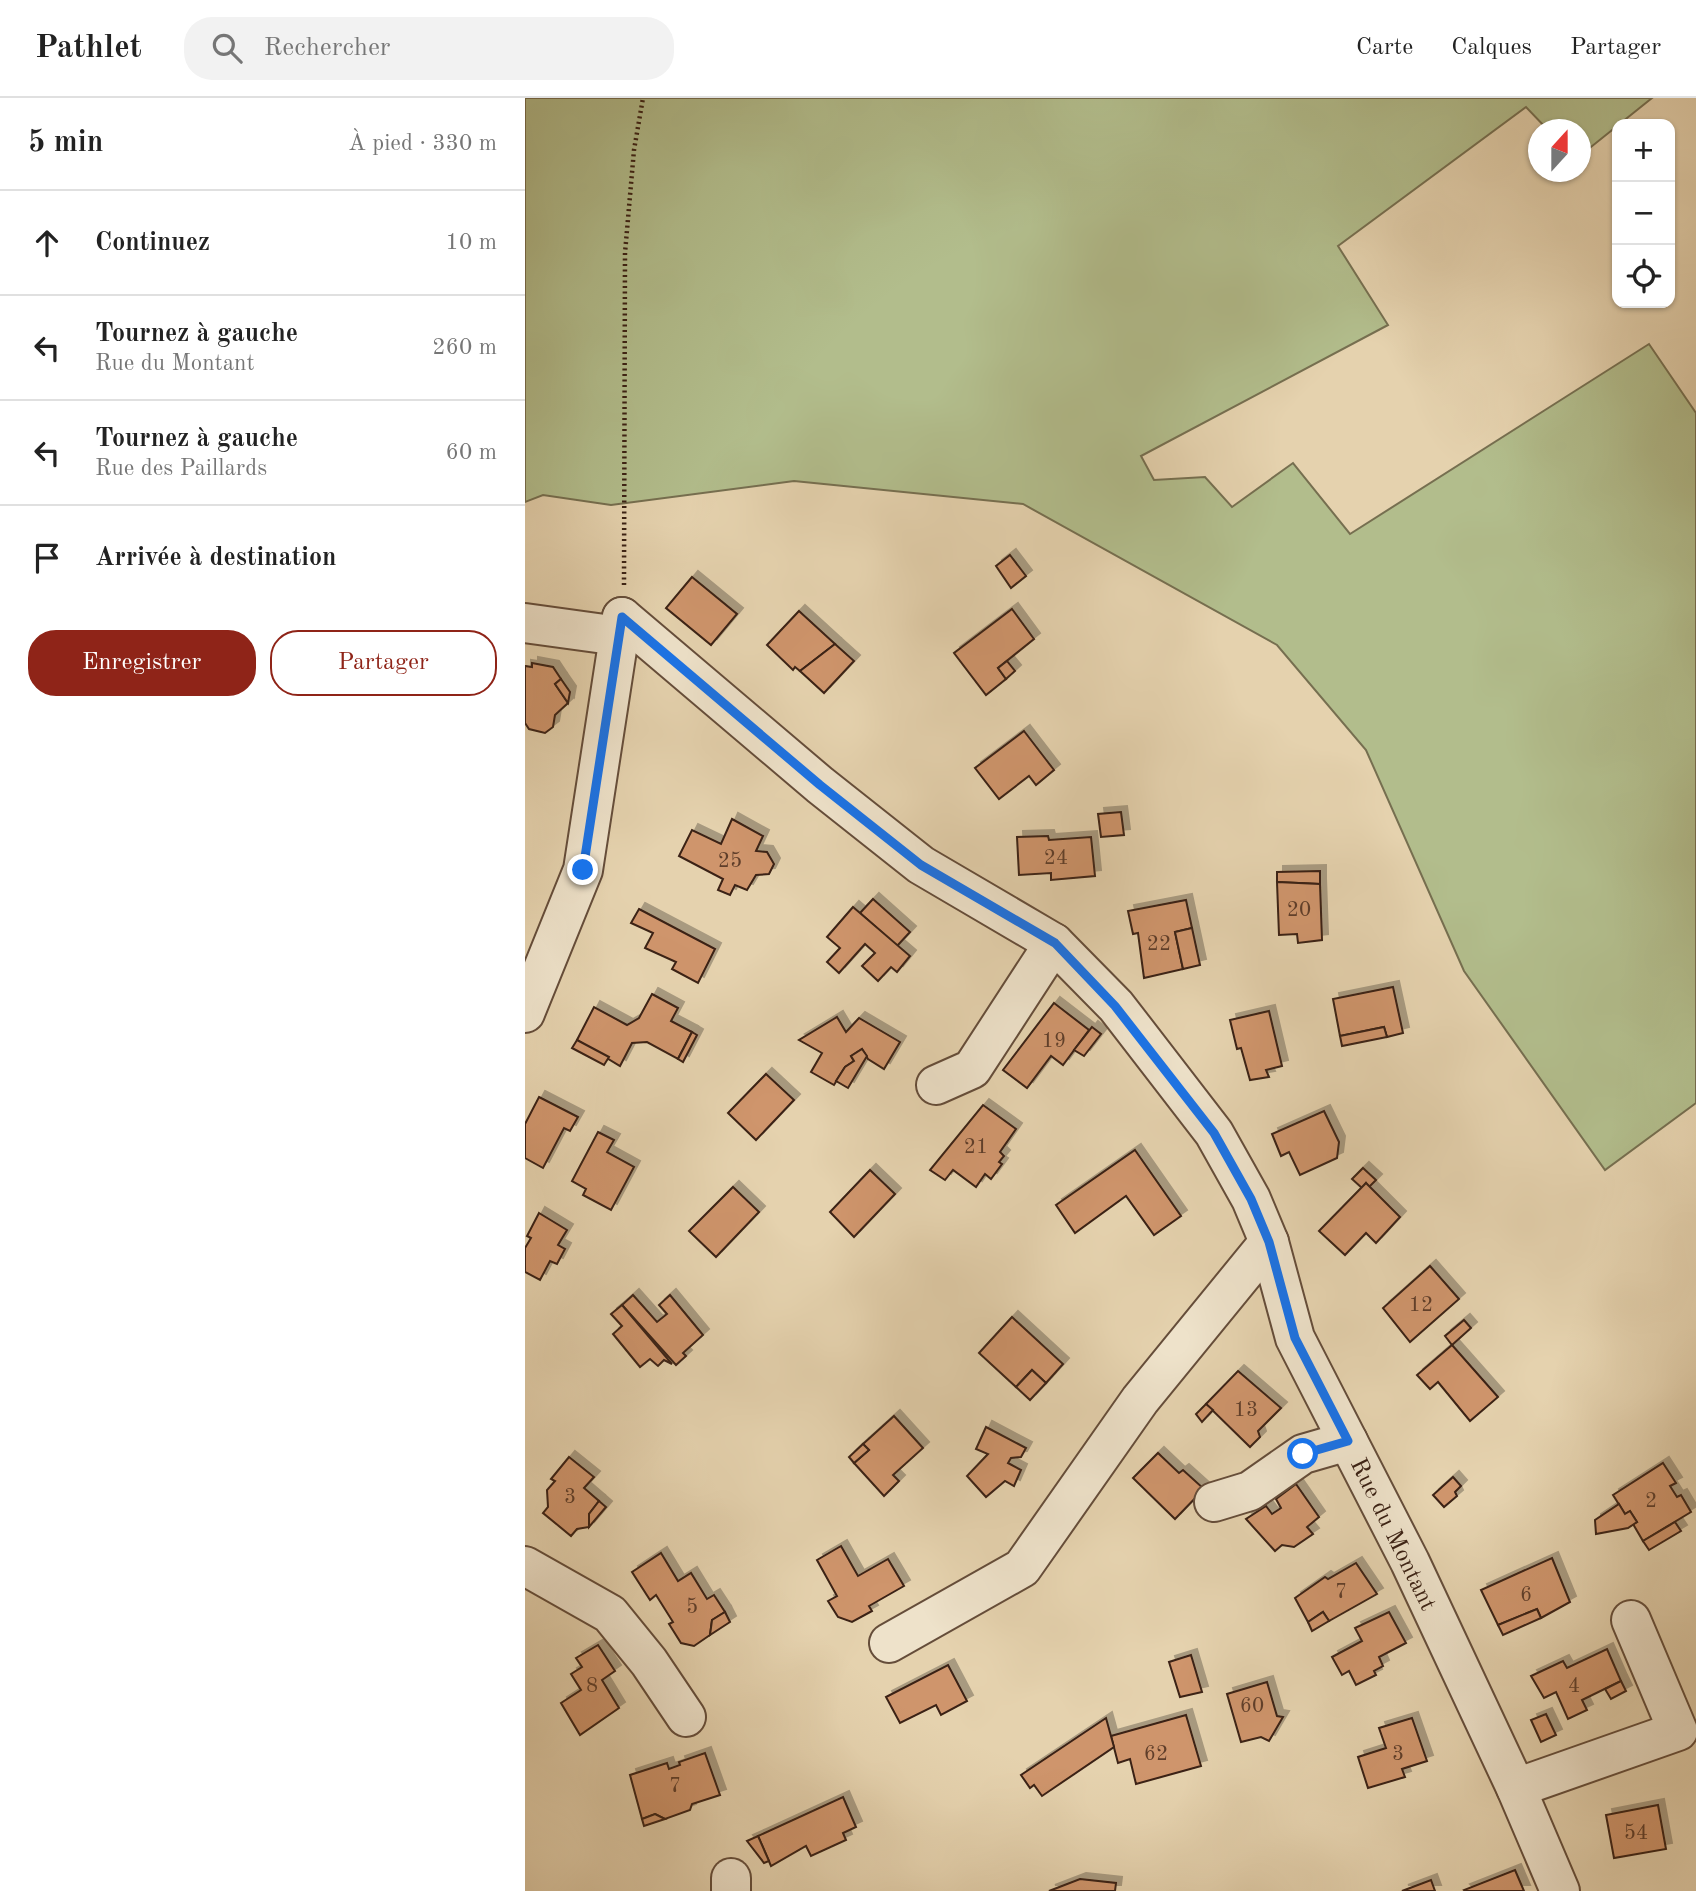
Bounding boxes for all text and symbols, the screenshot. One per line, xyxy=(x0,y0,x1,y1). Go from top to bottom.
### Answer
search box xyxy=(184,17,674,80)
icon: search xyxy=(208,29,246,67)
text: Pathlet xyxy=(35,32,142,65)
text: Rechercher xyxy=(264,35,391,61)
text: Carte xyxy=(1356,36,1413,60)
text: Calques xyxy=(1451,36,1532,60)
text: Partager xyxy=(1570,36,1661,60)
north arrow xyxy=(1528,119,1591,182)
map controls xyxy=(1612,119,1675,308)
button: + xyxy=(1612,119,1675,182)
text: 5 min xyxy=(28,128,103,158)
text: À pied · 330 m xyxy=(348,132,497,155)
button: − xyxy=(1612,182,1675,245)
icon: ahead xyxy=(28,224,66,262)
text: Continuez xyxy=(95,230,210,256)
text: 10 m xyxy=(446,231,497,254)
button: locate xyxy=(1612,245,1675,308)
text: Tournez à gauche xyxy=(95,321,298,347)
icon: left xyxy=(28,329,66,367)
text: 260 m xyxy=(432,336,497,359)
text: Rue du Montant xyxy=(95,352,254,375)
text: Tournez à gauche xyxy=(95,426,298,452)
icon: left xyxy=(28,434,66,472)
text: 60 m xyxy=(446,441,497,464)
text: Rue des Paillards xyxy=(95,457,267,480)
icon: arrive xyxy=(28,539,66,577)
text: Arrivée à destination xyxy=(95,545,337,571)
button: Enregistrer xyxy=(28,630,256,696)
button: Partager xyxy=(270,630,497,696)
house number: 24 xyxy=(1044,848,1068,869)
house number: 25 xyxy=(718,851,742,872)
route end xyxy=(567,854,598,885)
house number: 20 xyxy=(1287,900,1311,921)
house number: 22 xyxy=(1147,934,1171,955)
house number: 19 xyxy=(1042,1031,1066,1052)
house number: 21 xyxy=(964,1137,988,1158)
house number: 12 xyxy=(1409,1295,1433,1316)
house number: 13 xyxy=(1234,1400,1258,1421)
route start xyxy=(1287,1438,1318,1469)
street label: Rue du Montant xyxy=(1345,1455,1439,1615)
house number: 3 xyxy=(564,1487,576,1508)
house number: 2 xyxy=(1645,1491,1657,1512)
house number: 7 xyxy=(1335,1582,1347,1603)
house number: 6 xyxy=(1520,1585,1532,1606)
house number: 5 xyxy=(686,1597,698,1618)
house number: 8 xyxy=(586,1676,598,1697)
house number: 4 xyxy=(1568,1676,1580,1697)
house number: 60 xyxy=(1240,1696,1264,1717)
house number: 62 xyxy=(1144,1744,1168,1765)
house number: 3 xyxy=(1392,1744,1404,1765)
house number: 7 xyxy=(669,1776,681,1797)
house number: 54 xyxy=(1624,1823,1648,1844)

